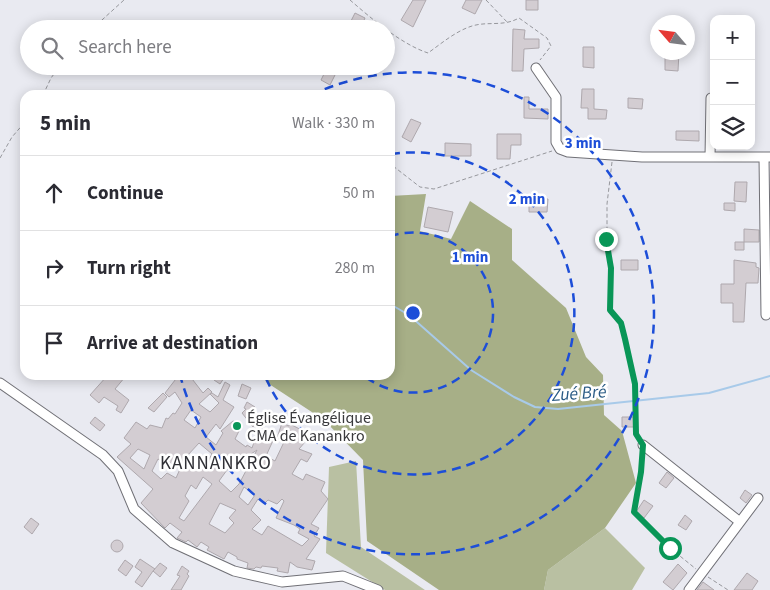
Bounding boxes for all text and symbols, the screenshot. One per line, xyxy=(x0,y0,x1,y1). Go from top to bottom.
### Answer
north arrow xyxy=(650,15,695,60)
map controls xyxy=(710,15,755,150)
button: + xyxy=(710,15,755,60)
search box xyxy=(20,20,395,75)
icon: search xyxy=(38,34,66,62)
text: Search here xyxy=(78,34,172,61)
button: − xyxy=(710,60,755,105)
button: layers xyxy=(710,105,755,150)
text: 5 min xyxy=(40,108,91,138)
text: Walk · 330 m xyxy=(292,112,375,134)
text: 3 min xyxy=(565,133,601,154)
icon: ahead xyxy=(40,179,68,207)
text: Continue xyxy=(87,180,164,207)
text: 50 m xyxy=(343,182,375,204)
text: 2 min xyxy=(509,189,545,210)
route end xyxy=(595,228,618,251)
text: 1 min xyxy=(452,247,488,268)
icon: right xyxy=(40,254,68,282)
text: Turn right xyxy=(87,255,171,282)
text: 280 m xyxy=(335,257,375,279)
centre of rings xyxy=(404,304,422,322)
icon: arrive xyxy=(40,329,68,357)
text: Arrive at destination xyxy=(87,330,258,357)
water label: Zué Bré xyxy=(550,379,608,408)
place label: Église Évangélique CMA de Kanankro xyxy=(247,407,371,447)
marker: Église Évangélique CMA de Kanankro xyxy=(231,420,243,432)
district label: KANNANKRO xyxy=(160,450,272,477)
route start xyxy=(659,537,682,560)

